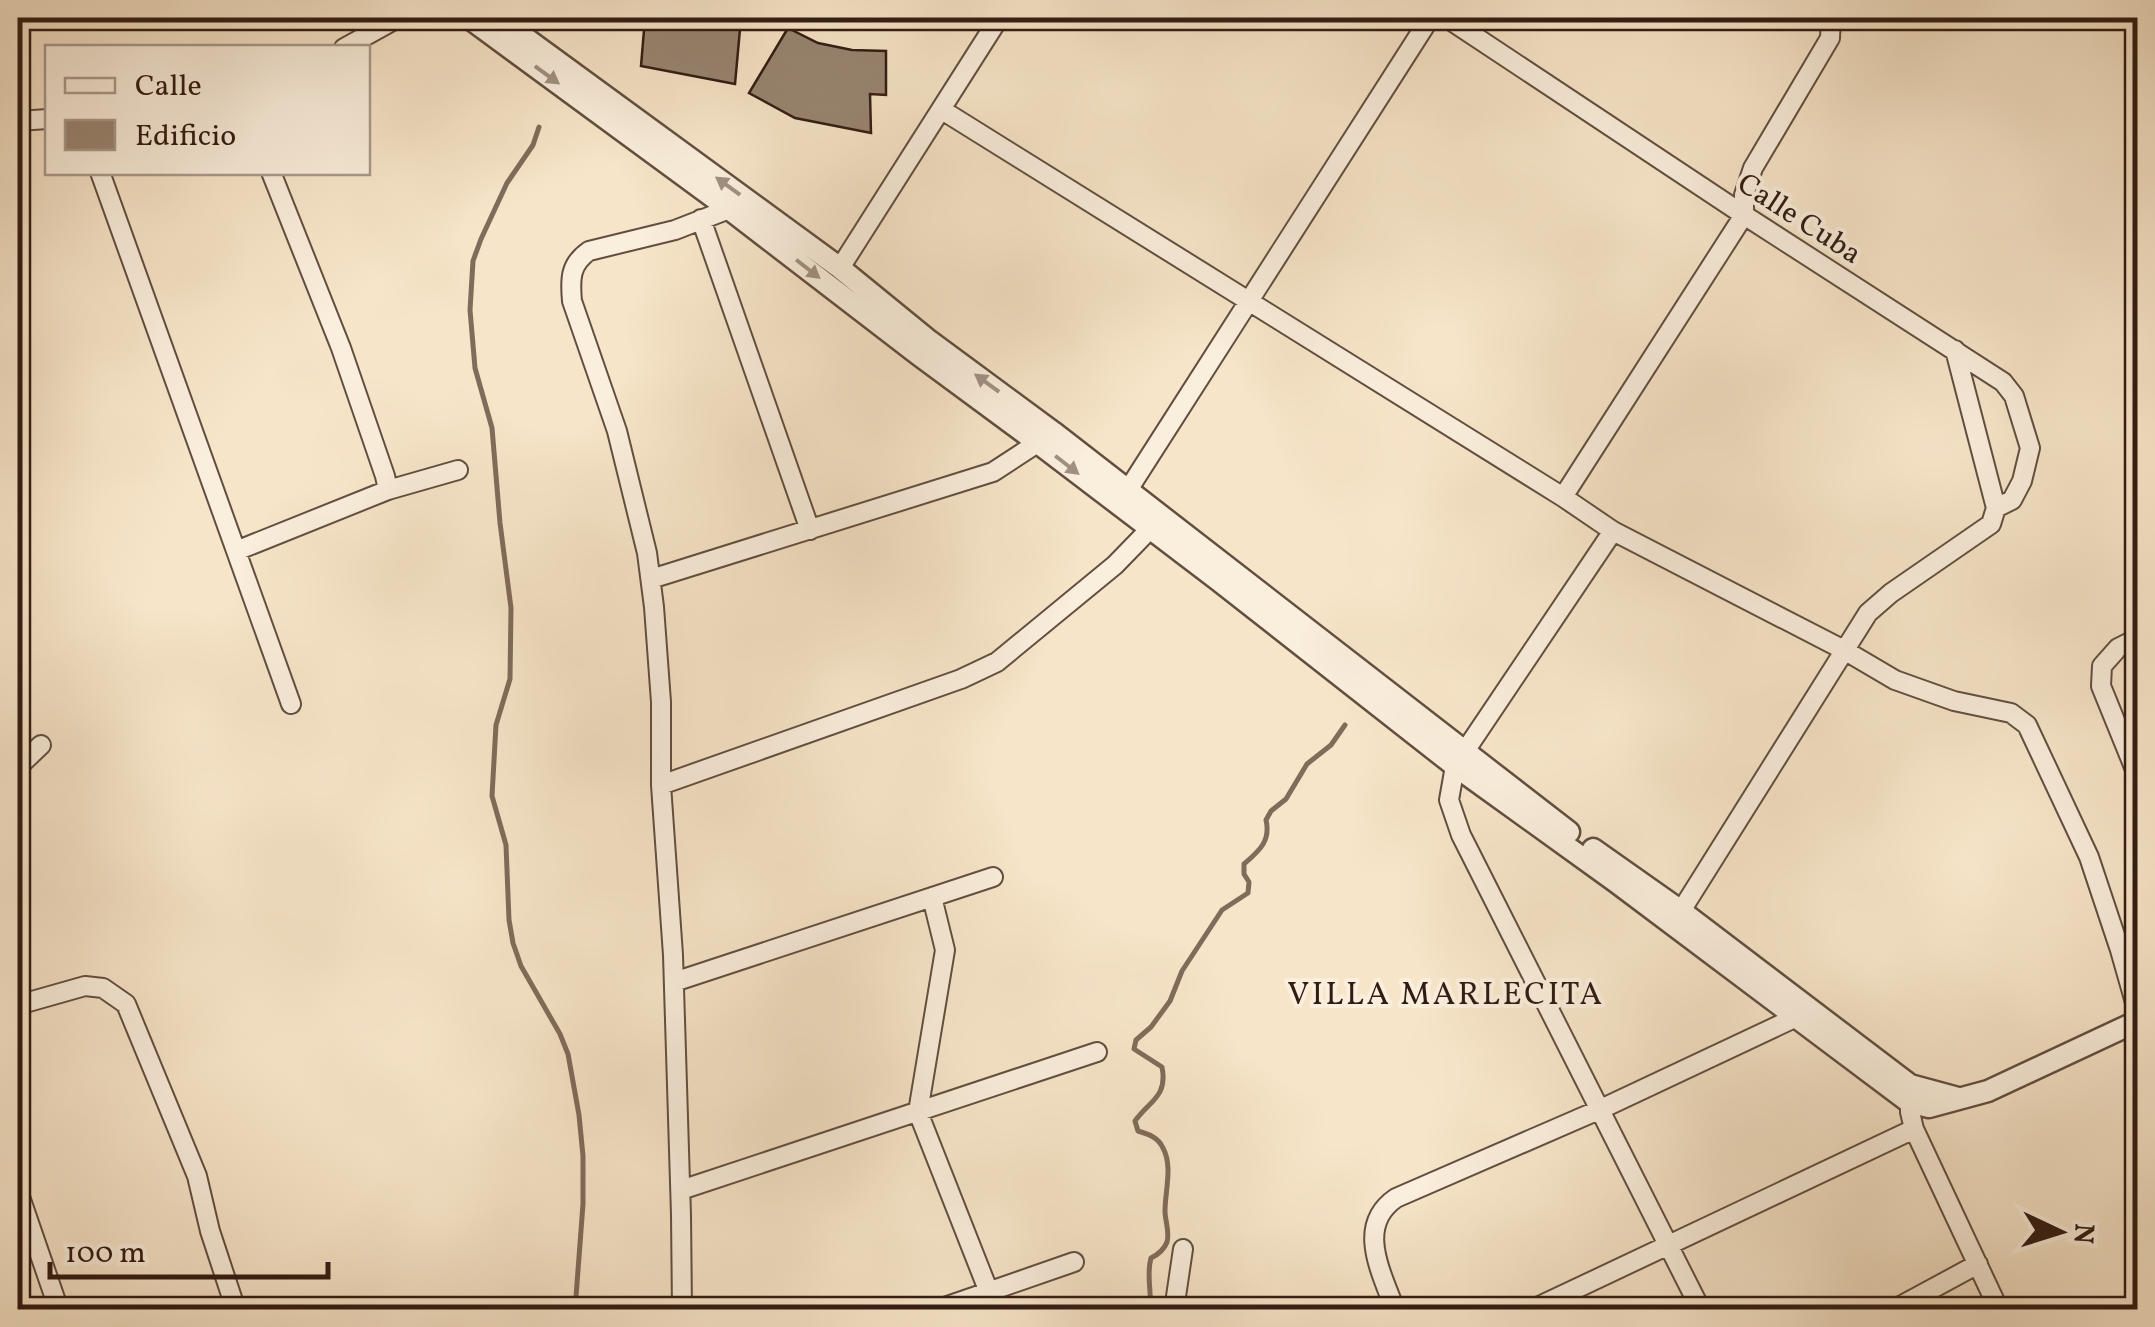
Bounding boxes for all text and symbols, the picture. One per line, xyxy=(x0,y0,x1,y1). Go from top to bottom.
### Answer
legend xyxy=(45,45,370,175)
one-way arrow xyxy=(534,65,560,85)
text: Calle xyxy=(135,66,202,108)
text: Edificio xyxy=(135,116,236,158)
street label: Calle Cuba xyxy=(1729,164,1869,276)
one-way arrow xyxy=(715,177,741,196)
one-way arrow xyxy=(795,259,821,279)
one-way arrow xyxy=(974,373,1000,393)
one-way arrow xyxy=(1054,455,1080,475)
district label: VILLA MARLECITA xyxy=(1287,974,1605,1018)
north arrow xyxy=(2010,1182,2110,1282)
scale bar xyxy=(50,1217,328,1279)
text: N xyxy=(2062,1222,2103,1245)
text: 100 m xyxy=(65,1233,146,1275)

